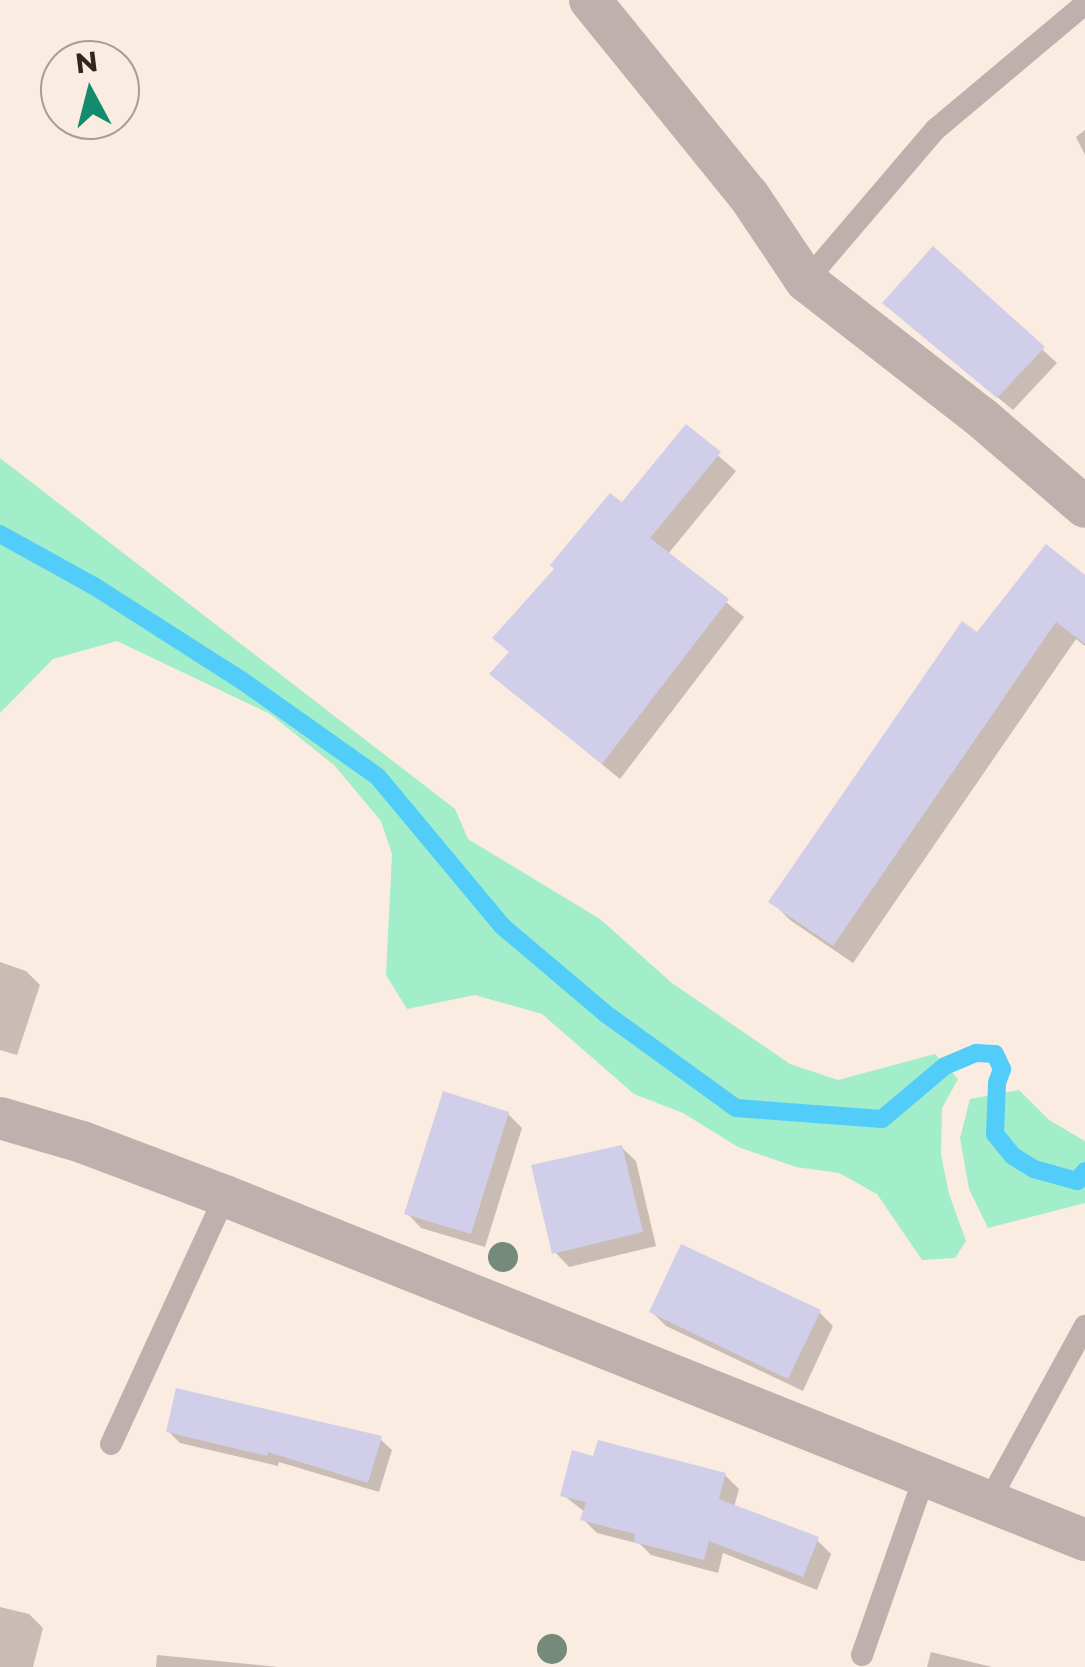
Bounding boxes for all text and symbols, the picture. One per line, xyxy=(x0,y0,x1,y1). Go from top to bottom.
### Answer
north arrow xyxy=(40,40,140,140)
text: N xyxy=(73,44,100,80)

